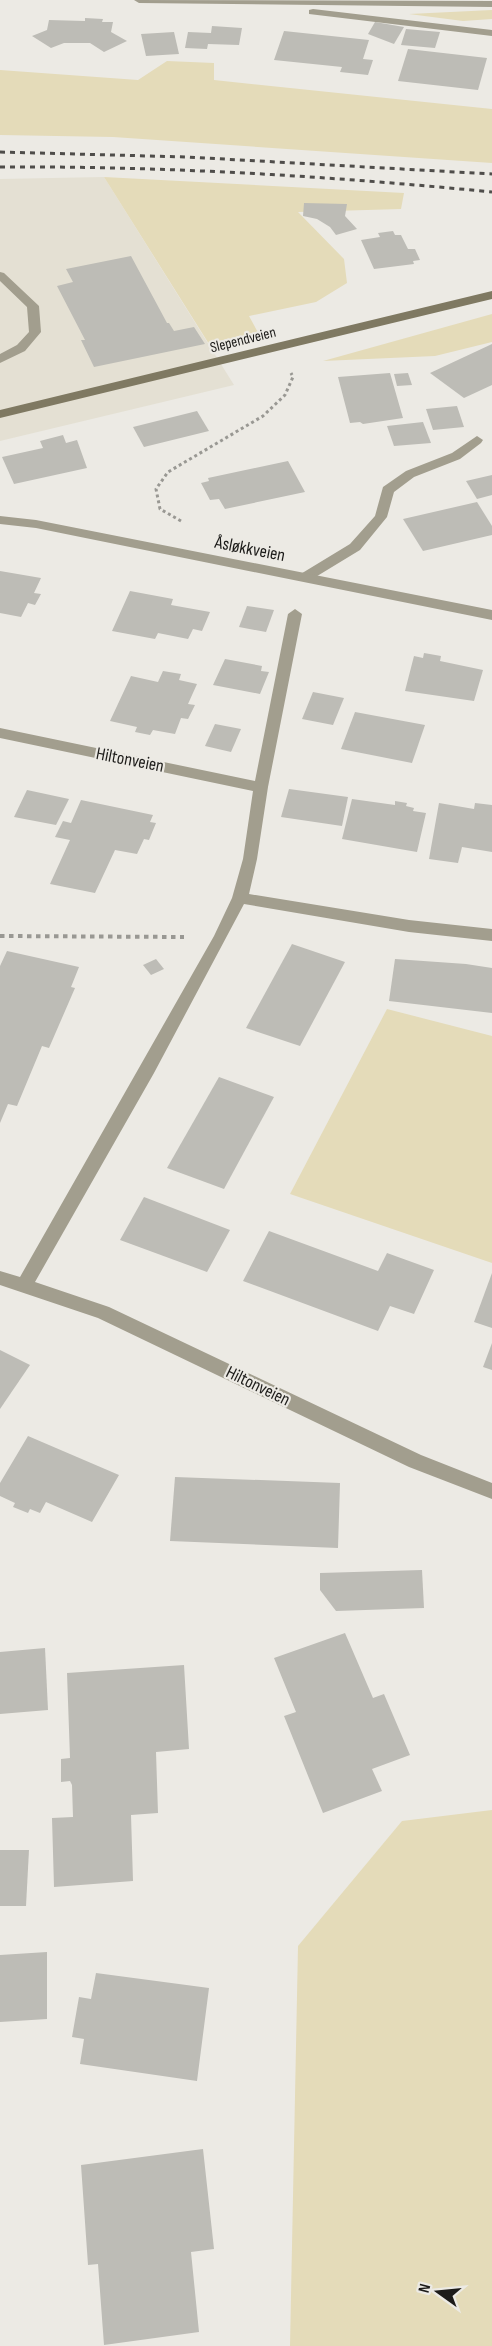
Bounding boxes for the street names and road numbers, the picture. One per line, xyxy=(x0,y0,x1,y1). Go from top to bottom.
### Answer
street label: Slependveien xyxy=(208,323,278,357)
street label: Åsløkkveien xyxy=(212,532,287,566)
street label: Hiltonveien xyxy=(94,743,166,777)
street label: Hiltonveien xyxy=(223,1362,293,1410)

